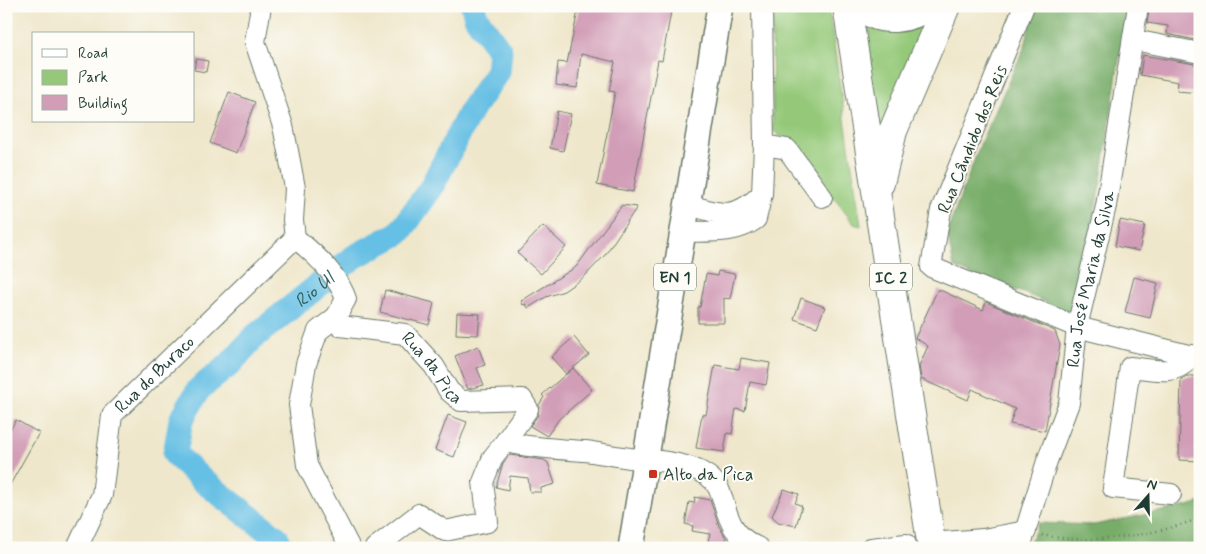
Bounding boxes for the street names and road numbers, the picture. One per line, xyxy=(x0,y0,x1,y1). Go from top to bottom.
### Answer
street label: Rua Cândido dos Reis xyxy=(932,61,1014,217)
street label: Rua José Maria da Silva xyxy=(1062,189,1121,369)
road number: EN 1 xyxy=(654,264,696,290)
road number: IC 2 xyxy=(870,264,912,290)
street label: Rua da Pica xyxy=(396,327,467,410)
street label: Rua do Buraco xyxy=(110,331,200,419)

